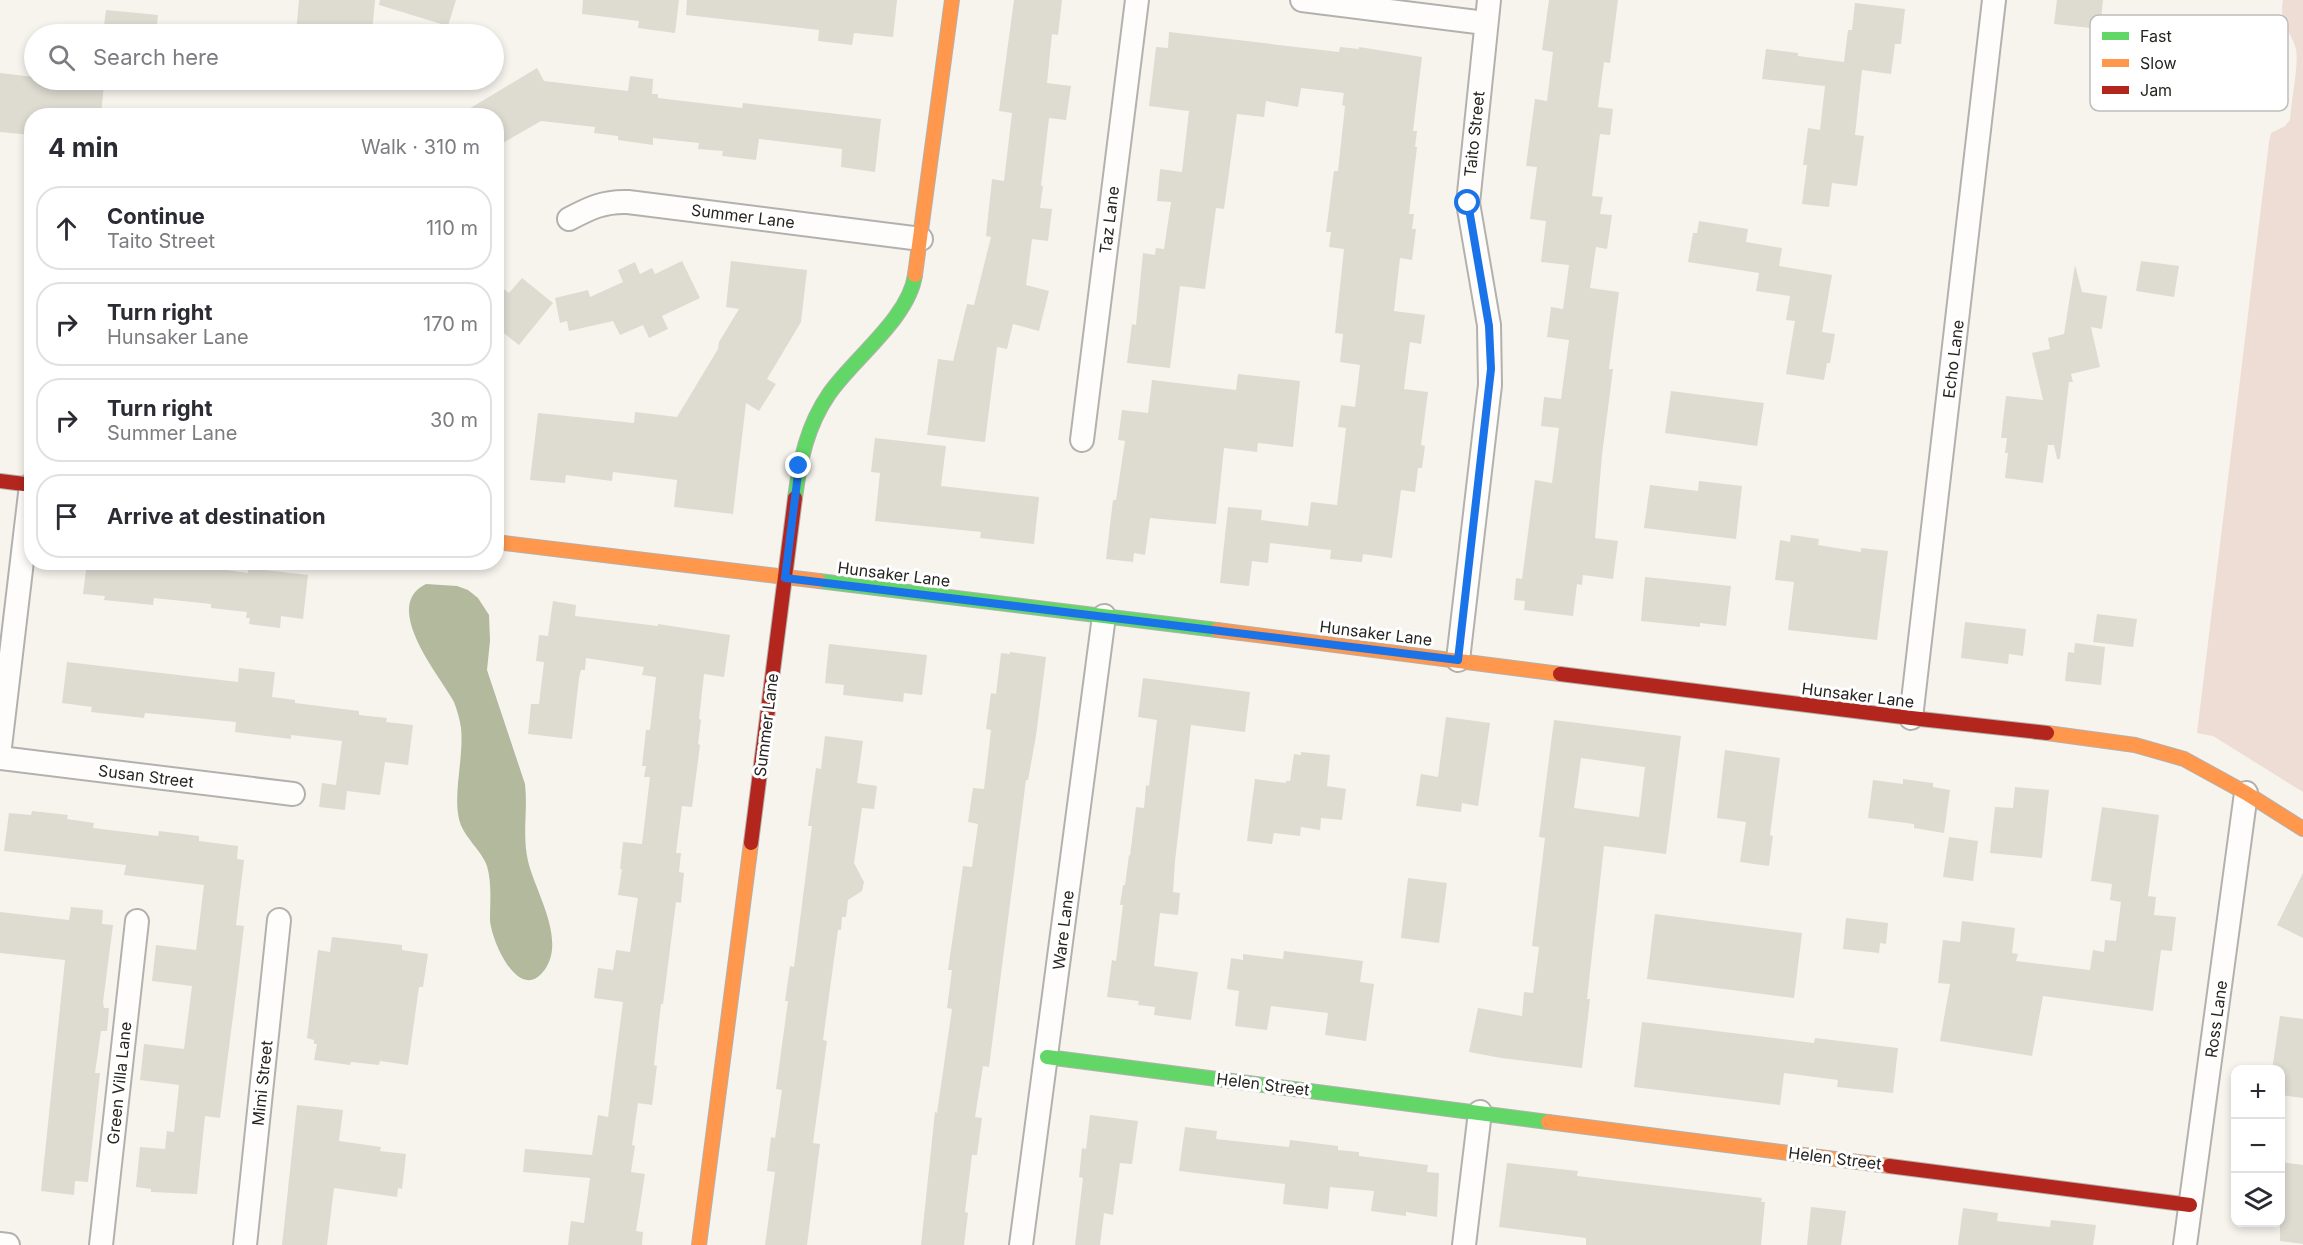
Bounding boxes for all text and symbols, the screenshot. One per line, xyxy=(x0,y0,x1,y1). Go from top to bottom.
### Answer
legend xyxy=(2090,15,2288,111)
search box xyxy=(24,24,504,90)
text: Fast xyxy=(2140,26,2172,46)
icon: search xyxy=(45,41,78,74)
text: Search here xyxy=(93,44,219,70)
text: Slow xyxy=(2140,53,2177,73)
text: Jam xyxy=(2140,80,2172,100)
street label: Taito Street xyxy=(1460,90,1488,178)
text: 4 min xyxy=(48,132,119,163)
text: Walk · 310 m xyxy=(361,135,480,159)
street label: Taz Lane xyxy=(1095,185,1123,255)
route start xyxy=(1454,189,1480,215)
street label: Summer Lane xyxy=(690,200,796,232)
text: Continue xyxy=(107,203,205,229)
icon: ahead xyxy=(50,212,83,245)
text: 110 m xyxy=(426,216,478,240)
text: Taito Street xyxy=(107,229,215,253)
text: Turn right xyxy=(107,299,213,325)
icon: right xyxy=(50,308,83,341)
text: 170 m xyxy=(423,312,478,336)
street label: Echo Lane xyxy=(1938,319,1968,399)
text: Hunsaker Lane xyxy=(107,325,249,349)
text: Turn right xyxy=(107,395,213,421)
icon: right xyxy=(50,404,83,437)
text: 30 m xyxy=(430,408,478,432)
text: Summer Lane xyxy=(107,421,238,445)
route end xyxy=(785,452,811,478)
icon: arrive xyxy=(50,500,83,533)
text: Arrive at destination xyxy=(107,503,326,529)
street label: Hunsaker Lane xyxy=(837,557,951,591)
street label: Hunsaker Lane xyxy=(1319,616,1433,650)
street label: Summer Lane xyxy=(750,672,782,778)
street label: Hunsaker Lane xyxy=(1801,678,1915,712)
street label: Susan Street xyxy=(97,760,195,792)
street label: Ware Lane xyxy=(1048,889,1078,971)
street label: Ross Lane xyxy=(2201,979,2231,1059)
street label: Green Villa Lane xyxy=(103,1021,135,1145)
street label: Mimi Street xyxy=(248,1039,276,1127)
map controls xyxy=(2231,1065,2285,1227)
button: + xyxy=(2231,1065,2285,1119)
street label: Helen Street xyxy=(1215,1068,1311,1100)
button: − xyxy=(2231,1119,2285,1173)
street label: Helen Street xyxy=(1787,1142,1883,1174)
button: layers xyxy=(2231,1173,2285,1227)

